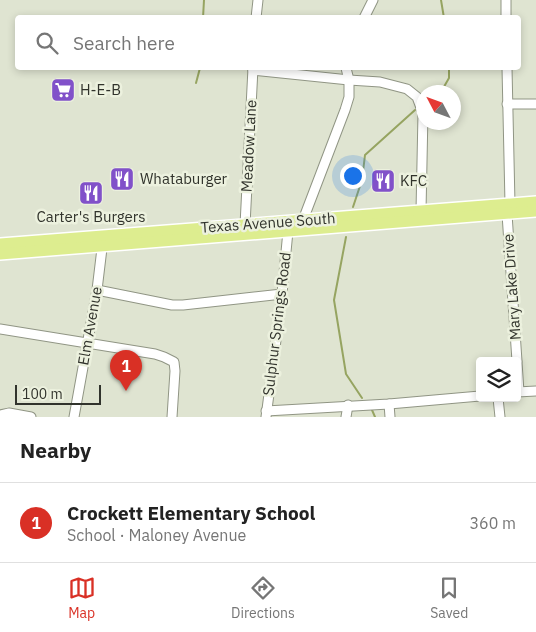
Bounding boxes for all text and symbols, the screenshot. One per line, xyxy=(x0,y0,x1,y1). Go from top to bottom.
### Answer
search box xyxy=(15,15,521,70)
icon: search xyxy=(33,29,61,57)
text: Search here xyxy=(73,31,175,55)
supermarket icon: H-E-B xyxy=(50,77,76,103)
place label: H-E-B xyxy=(80,80,121,99)
north arrow xyxy=(416,85,461,130)
street label: Meadow Lane xyxy=(237,99,260,193)
your location xyxy=(340,163,366,189)
restaurant icon: Whataburger xyxy=(109,166,135,192)
restaurant icon: KFC xyxy=(370,168,396,194)
place label: Whataburger xyxy=(140,169,228,188)
place label: KFC xyxy=(400,171,427,190)
restaurant icon: Carter's Burgers xyxy=(78,180,104,206)
place label: Carter's Burgers xyxy=(36,207,146,226)
street label: Texas Avenue South xyxy=(200,208,336,237)
street label: Mary Lake Drive xyxy=(498,233,525,341)
street label: Sulphur Springs Road xyxy=(258,251,295,397)
street label: Elm Avenue xyxy=(73,285,106,367)
pin: 1 xyxy=(110,350,142,391)
map controls xyxy=(476,357,521,402)
button: layers xyxy=(476,357,521,402)
scale bar xyxy=(15,382,101,405)
text: 100 m xyxy=(22,385,63,403)
text: Nearby xyxy=(20,436,91,464)
text: Crockett Elementary School xyxy=(67,501,315,525)
text: 1 xyxy=(31,513,41,533)
text: 360 m xyxy=(469,513,516,533)
text: School · Maloney Avenue xyxy=(67,525,246,545)
tab: Map xyxy=(68,574,96,622)
tab: Directions xyxy=(231,574,295,622)
tab: Saved xyxy=(430,574,468,622)

